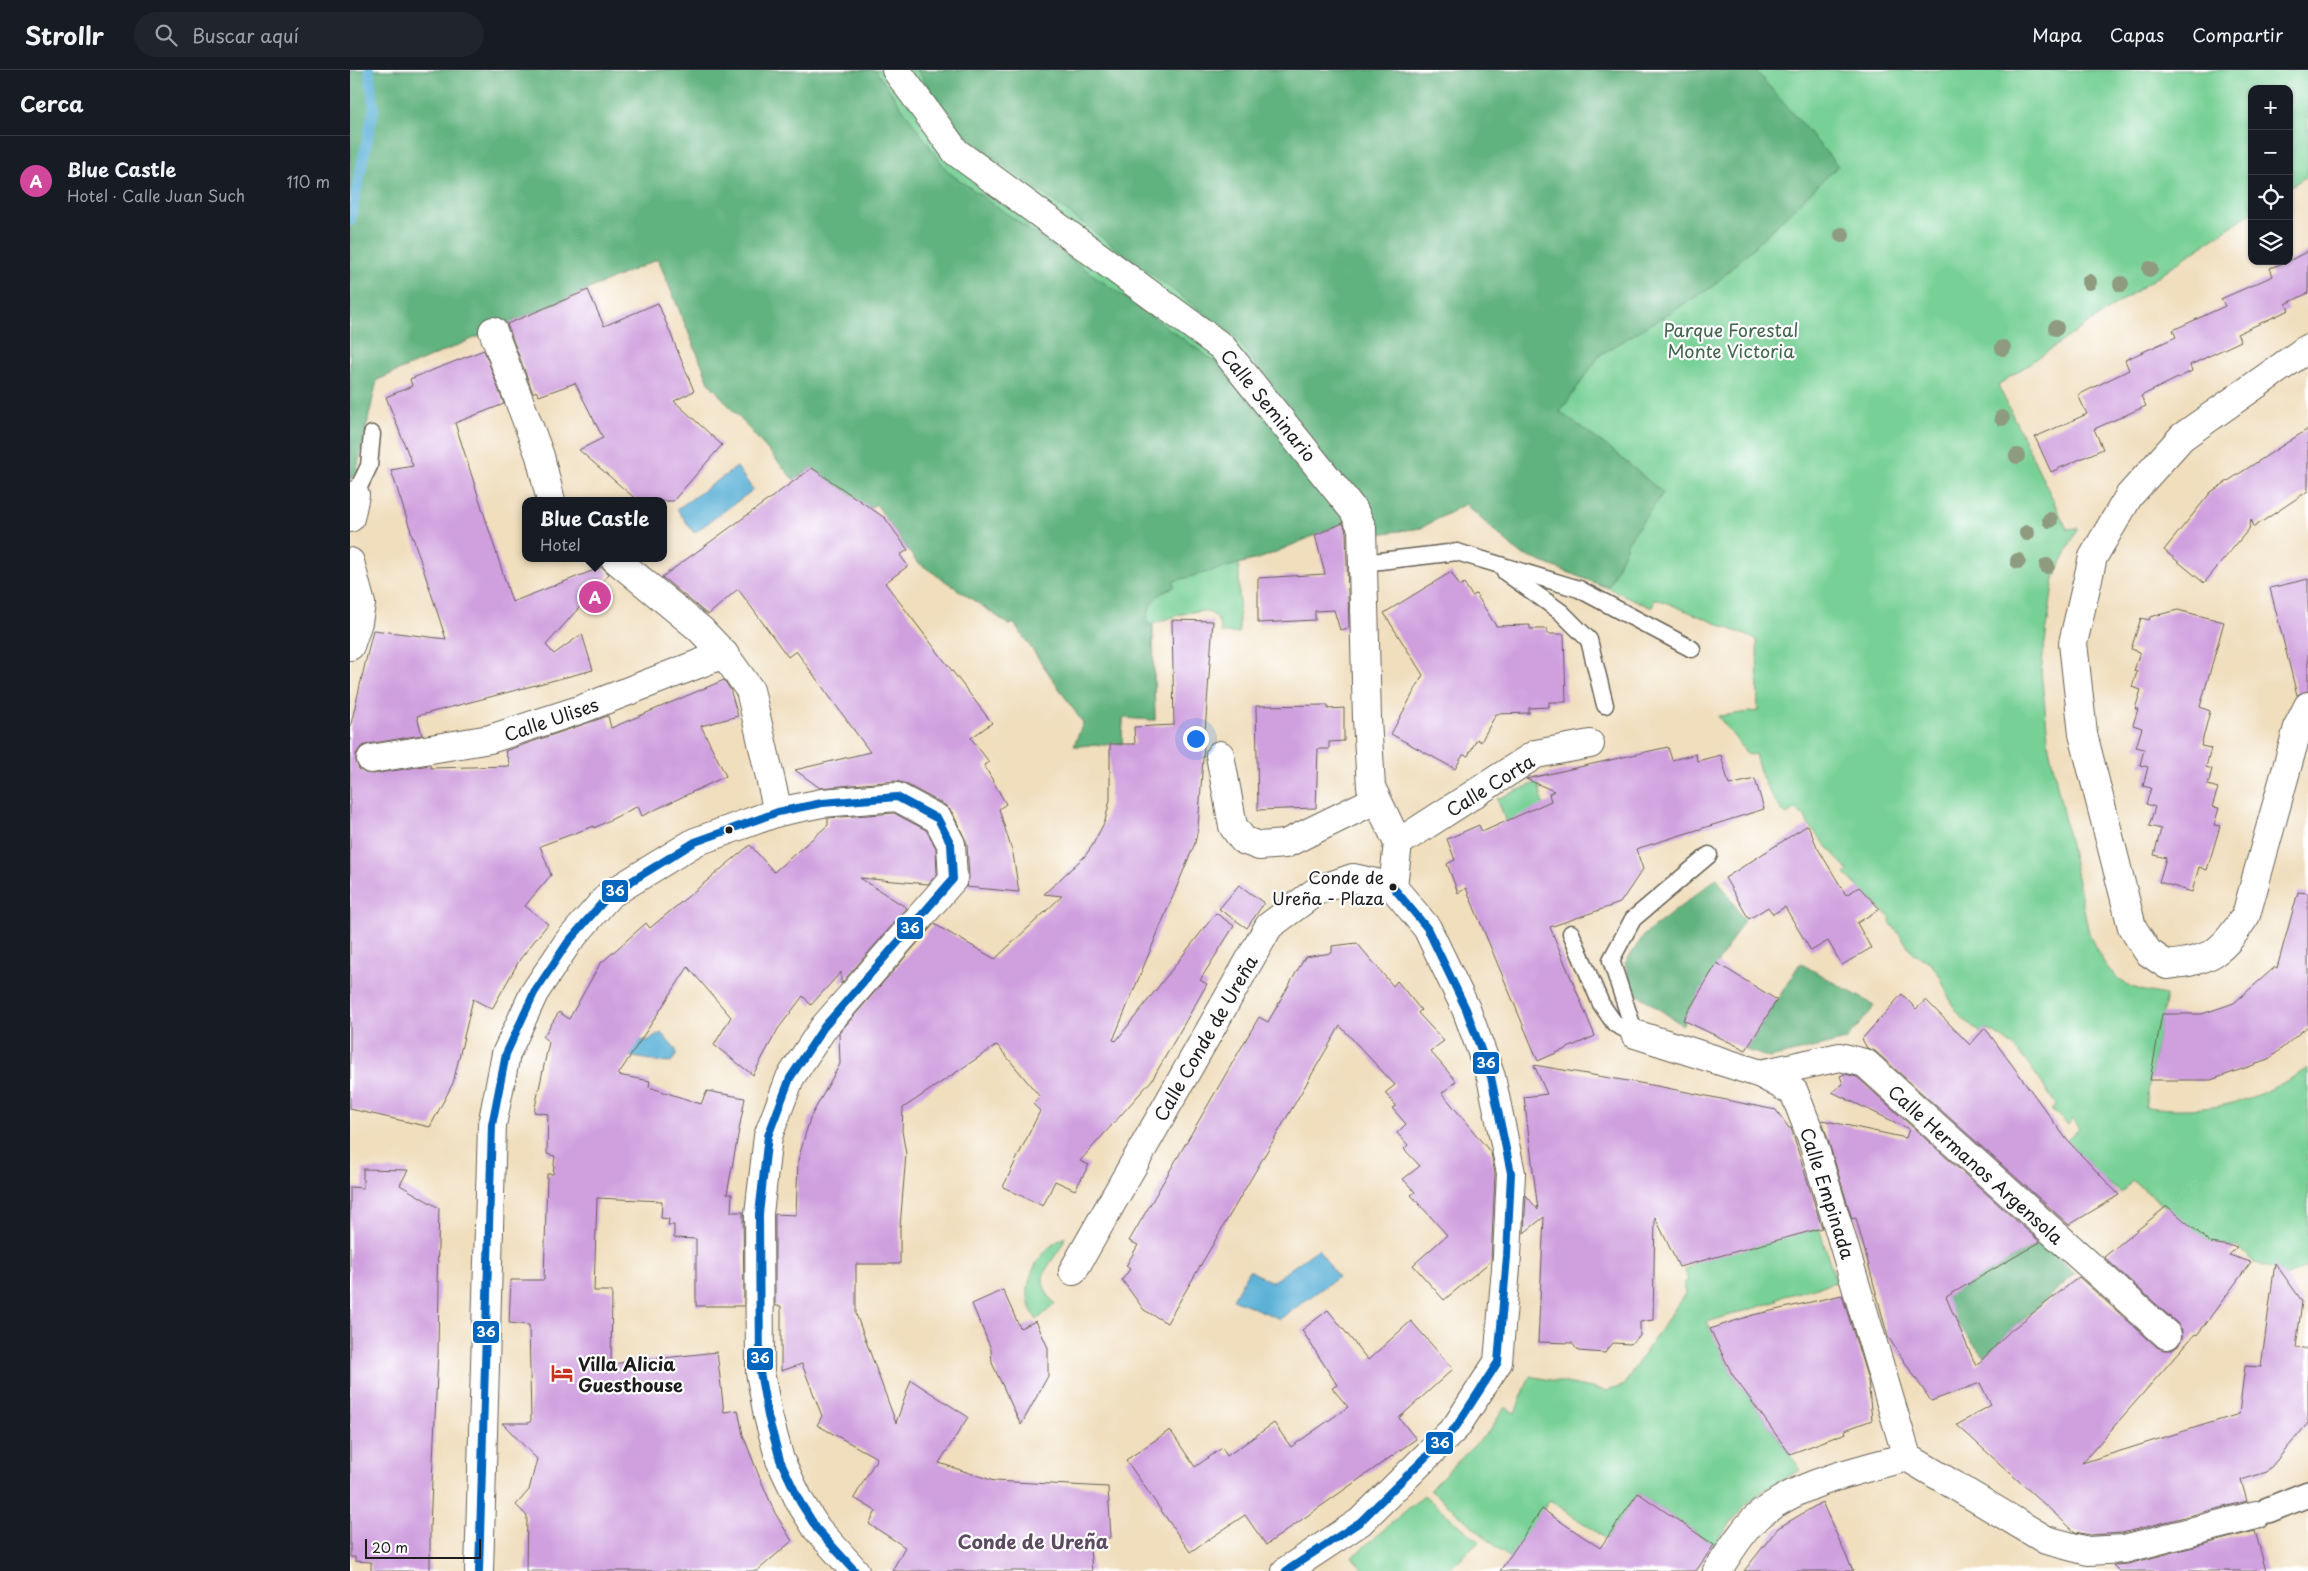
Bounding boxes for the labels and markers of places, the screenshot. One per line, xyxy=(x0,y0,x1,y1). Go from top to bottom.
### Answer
pin: A xyxy=(579,578,611,616)
unlabelled marker xyxy=(724,825,734,835)
place label: Conde de Ureña - Plaza xyxy=(1272,864,1384,911)
marker: Conde de Ureña - Plaza xyxy=(1388,882,1398,892)
place label: Villa Alicia Guesthouse xyxy=(578,1350,683,1398)
hotel icon: Villa Alicia Guesthouse xyxy=(549,1360,575,1386)

